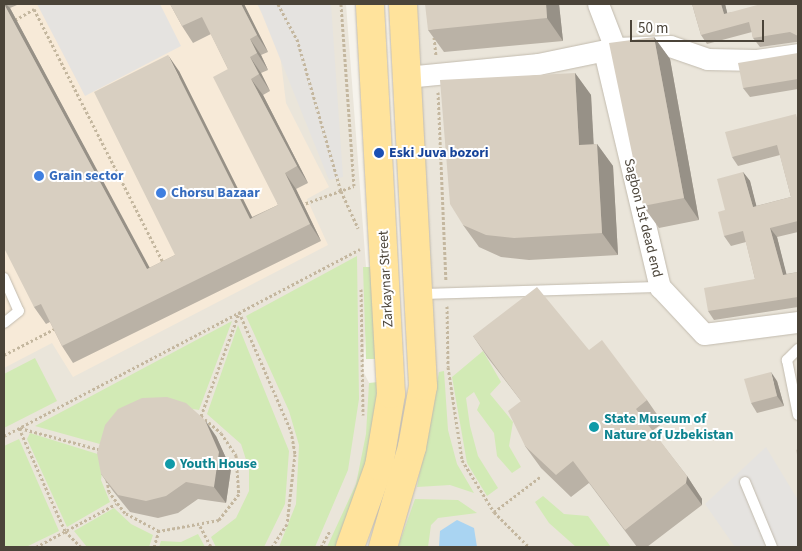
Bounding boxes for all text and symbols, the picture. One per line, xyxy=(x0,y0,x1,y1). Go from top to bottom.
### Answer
scale bar xyxy=(632,10,766,42)
text: 50 m xyxy=(638,18,668,39)
place label: Eski Juva bozori xyxy=(389,145,489,161)
marker: Eski Juva bozori xyxy=(373,147,385,159)
street label: Sagbon 1st dead end xyxy=(620,157,666,279)
place label: Grain sector xyxy=(49,168,123,184)
marker: Grain sector xyxy=(33,170,45,182)
place label: Chorsu Bazaar xyxy=(171,185,260,201)
marker: Chorsu Bazaar xyxy=(155,187,167,199)
street label: Zarkaynar Street xyxy=(375,230,397,328)
place label: State Museum of Nature of Uzbekistan xyxy=(604,411,733,444)
marker: State Museum of Nature of Uzbekistan xyxy=(588,421,600,433)
place label: Youth House xyxy=(180,456,257,472)
marker: Youth House xyxy=(164,458,176,470)

